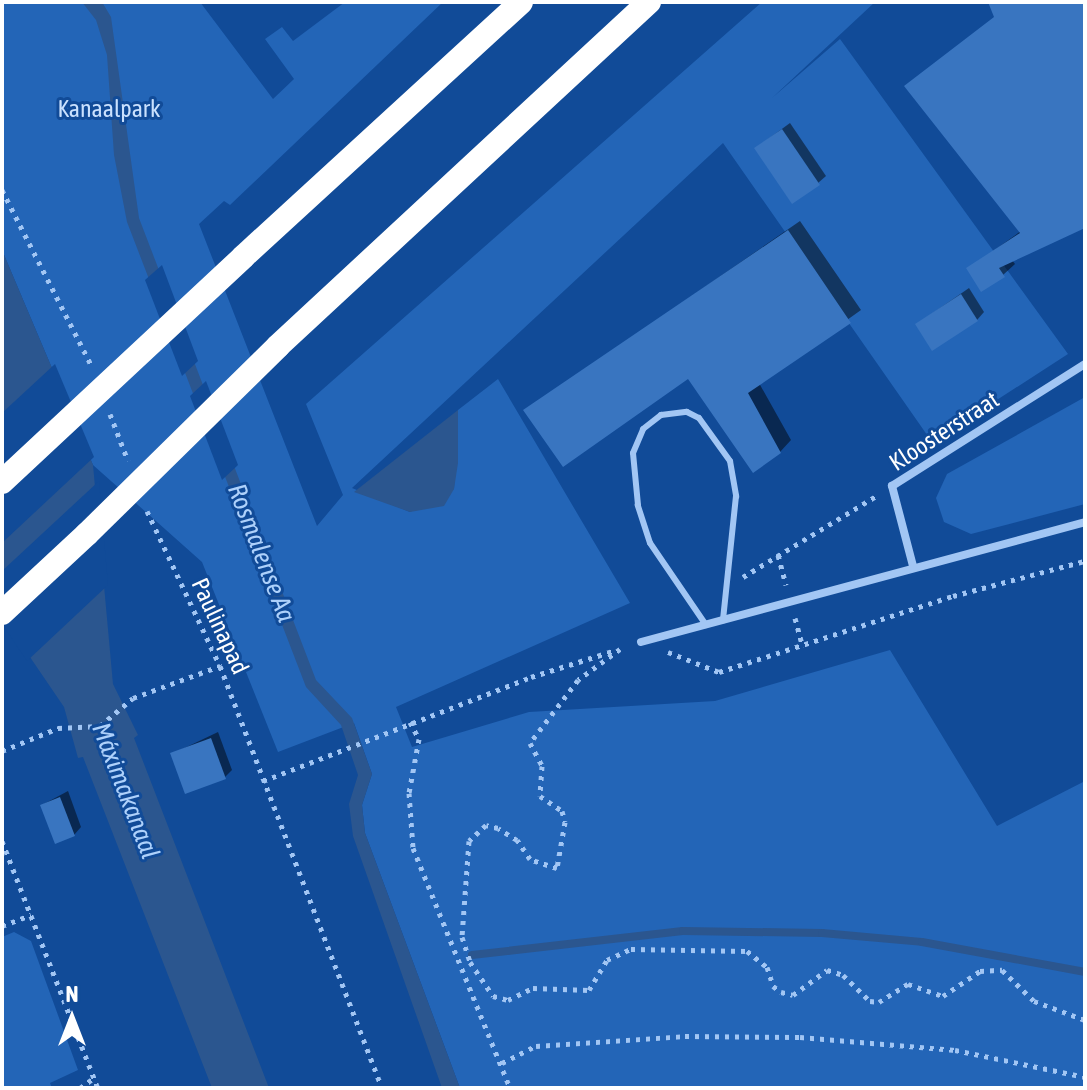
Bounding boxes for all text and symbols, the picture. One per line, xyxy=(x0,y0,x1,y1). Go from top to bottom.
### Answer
park label: Kanaalpark xyxy=(58,95,160,123)
street label: Kloosterstraat xyxy=(884,385,1004,477)
water label: Rosmalense Aa xyxy=(220,479,302,627)
street label: Paulinapad xyxy=(185,573,255,679)
water label: Máximakanaal xyxy=(85,718,165,864)
north arrow xyxy=(32,978,112,1058)
text: N xyxy=(66,981,78,1007)

